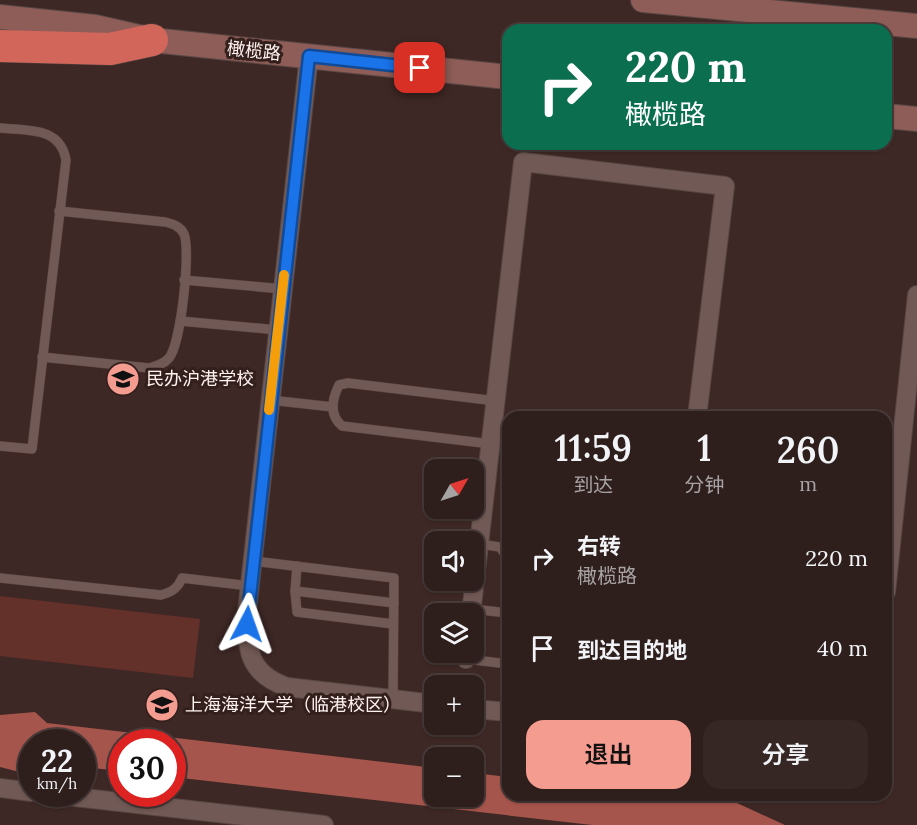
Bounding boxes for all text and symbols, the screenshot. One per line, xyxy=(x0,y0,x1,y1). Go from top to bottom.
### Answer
street label: 橄榄路 xyxy=(226,36,282,65)
text: 220 m xyxy=(625,40,746,94)
pin xyxy=(394,42,445,93)
icon: right xyxy=(526,48,604,126)
icon: arrive xyxy=(403,51,436,84)
text: 橄榄路 xyxy=(625,97,706,131)
school or university icon: 民办沪港学校 xyxy=(105,361,141,397)
place label: 民办沪港学校 xyxy=(146,367,254,390)
text: 11:59 xyxy=(554,425,632,471)
text: 1 xyxy=(697,425,711,471)
text: 260 xyxy=(777,427,840,473)
north arrow xyxy=(424,459,484,519)
map controls xyxy=(424,459,484,807)
text: m xyxy=(799,471,817,496)
text: 到达 xyxy=(573,472,613,497)
text: 分钟 xyxy=(684,472,724,497)
button: sound xyxy=(424,531,484,591)
text: 右转 xyxy=(577,532,621,560)
icon: right xyxy=(526,542,559,575)
text: 220 m xyxy=(805,544,868,572)
text: 橄榄路 xyxy=(577,563,637,588)
position arrow xyxy=(215,592,279,656)
button: layers xyxy=(424,603,484,663)
icon: arrive xyxy=(526,632,559,665)
text: 40 m xyxy=(817,634,868,662)
text: 到达目的地 xyxy=(577,636,687,664)
button: + xyxy=(424,675,484,735)
school or university icon: 上海海洋大学（临港校区） xyxy=(144,687,180,723)
place label: 上海海洋大学（临港校区） xyxy=(185,693,401,716)
button: 退出 xyxy=(526,720,691,789)
button: 分享 xyxy=(703,720,868,789)
speed limit sign: 30 xyxy=(108,729,186,807)
text: 22 xyxy=(41,742,73,780)
button: − xyxy=(424,747,484,807)
text: km/h xyxy=(37,774,77,793)

